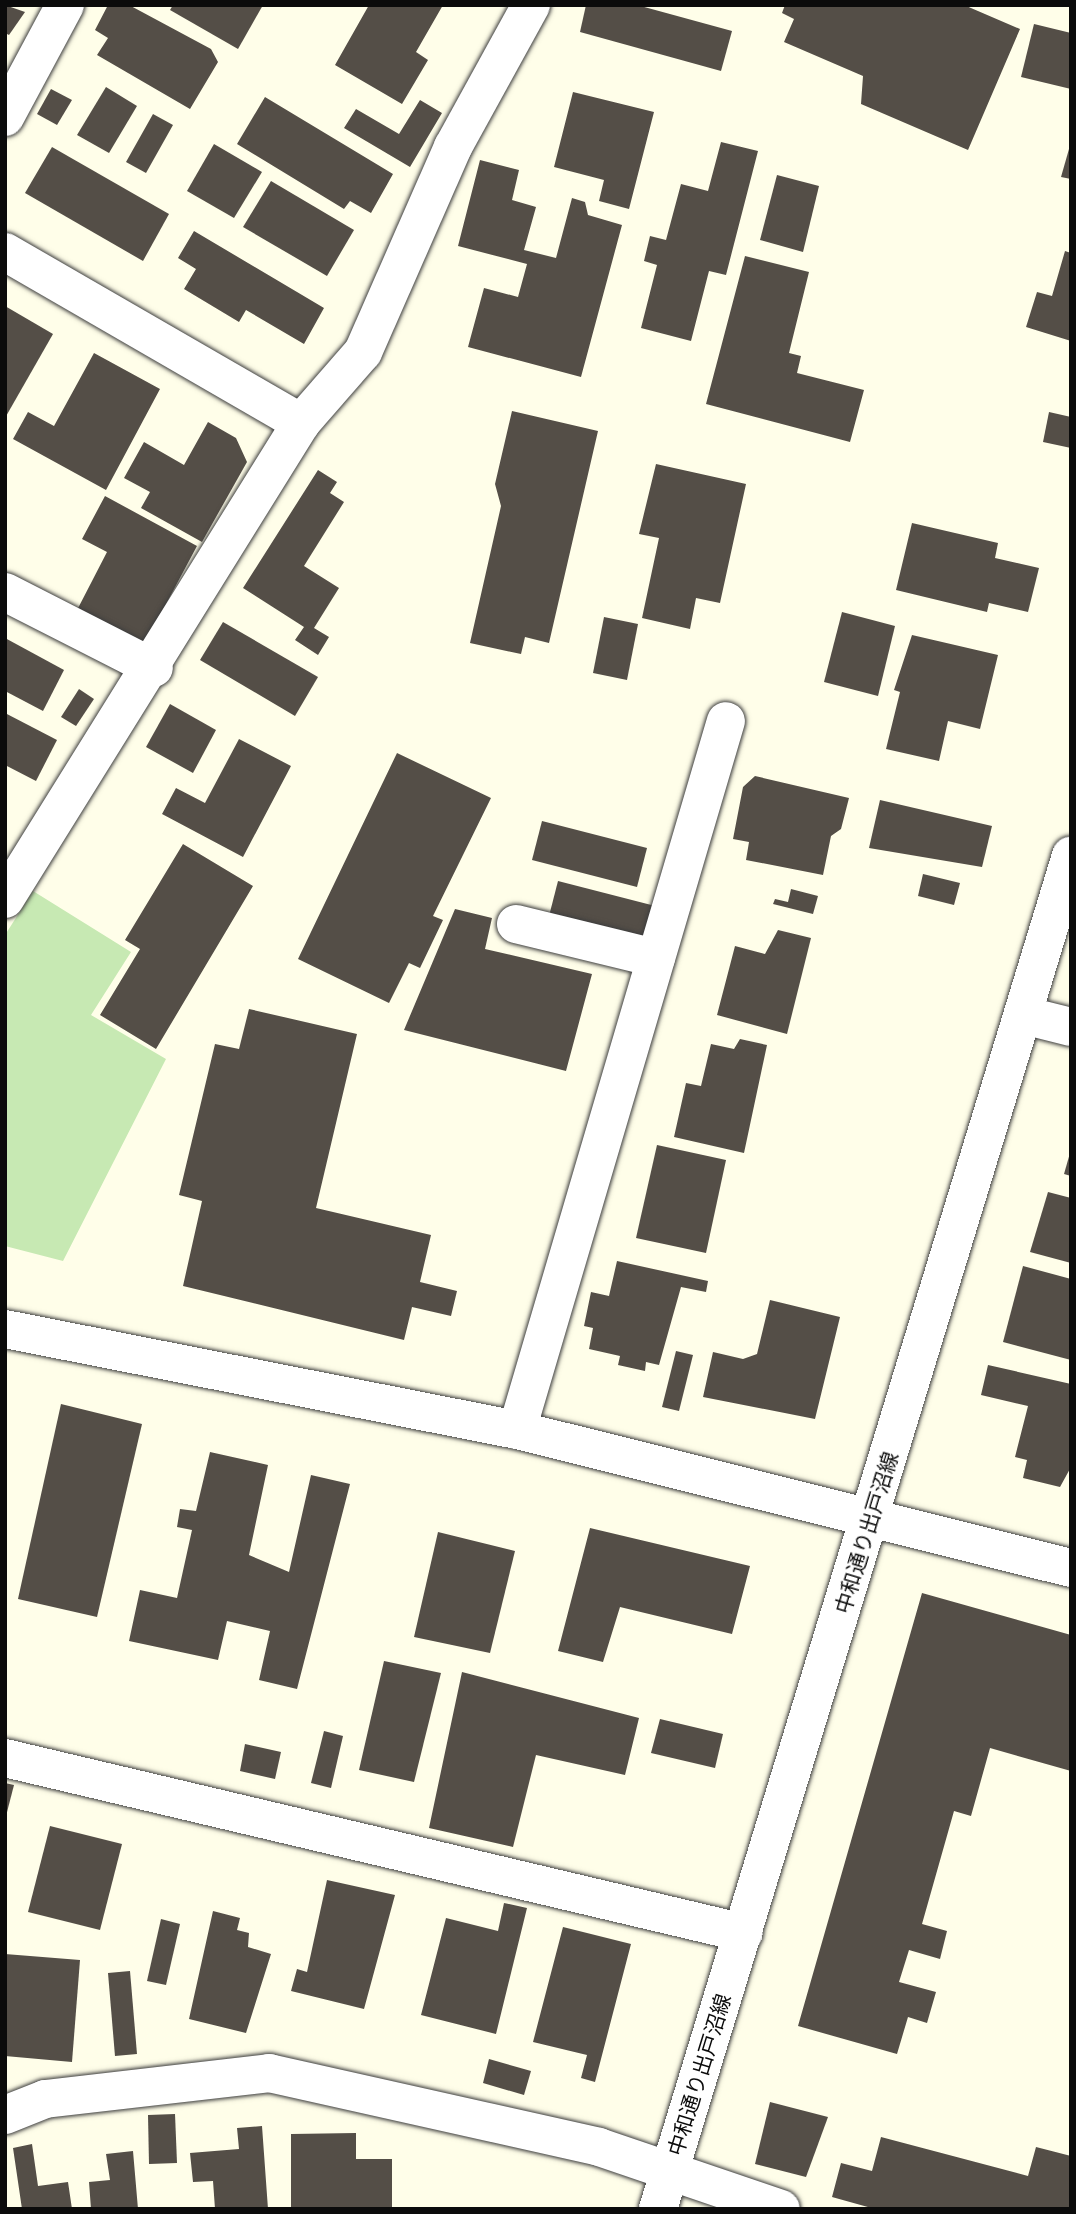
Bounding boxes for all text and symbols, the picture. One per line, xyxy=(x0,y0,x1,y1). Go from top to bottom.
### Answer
street label: 中和通り出戸沼線 xyxy=(830,1449,904,1617)
street label: 中和通り出戸沼線 xyxy=(663,1991,737,2159)

